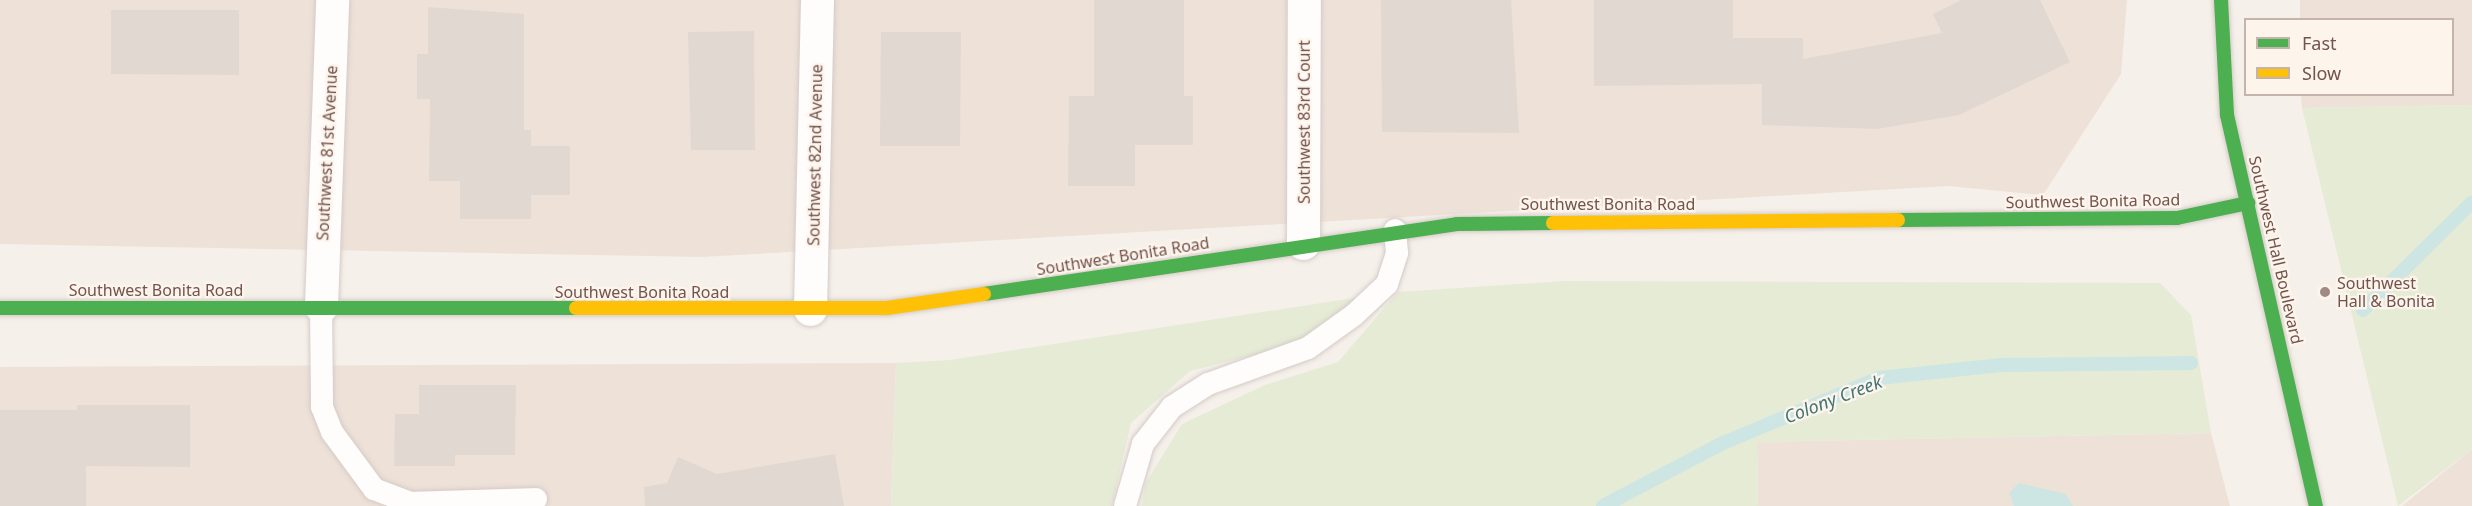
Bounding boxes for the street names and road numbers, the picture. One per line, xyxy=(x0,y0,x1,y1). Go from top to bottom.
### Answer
street label: Southwest 83rd Court xyxy=(1294,40,1314,204)
street label: Southwest 82nd Avenue xyxy=(804,64,826,246)
street label: Southwest 81st Avenue xyxy=(313,65,341,241)
street label: Southwest Hall Boulevard xyxy=(2245,154,2307,346)
street label: Southwest Bonita Road xyxy=(2006,190,2180,212)
street label: Southwest Bonita Road xyxy=(1521,194,1695,214)
street label: Southwest Bonita Road xyxy=(1035,233,1211,279)
street label: Southwest Bonita Road xyxy=(69,280,243,300)
street label: Southwest Bonita Road xyxy=(555,282,729,302)

